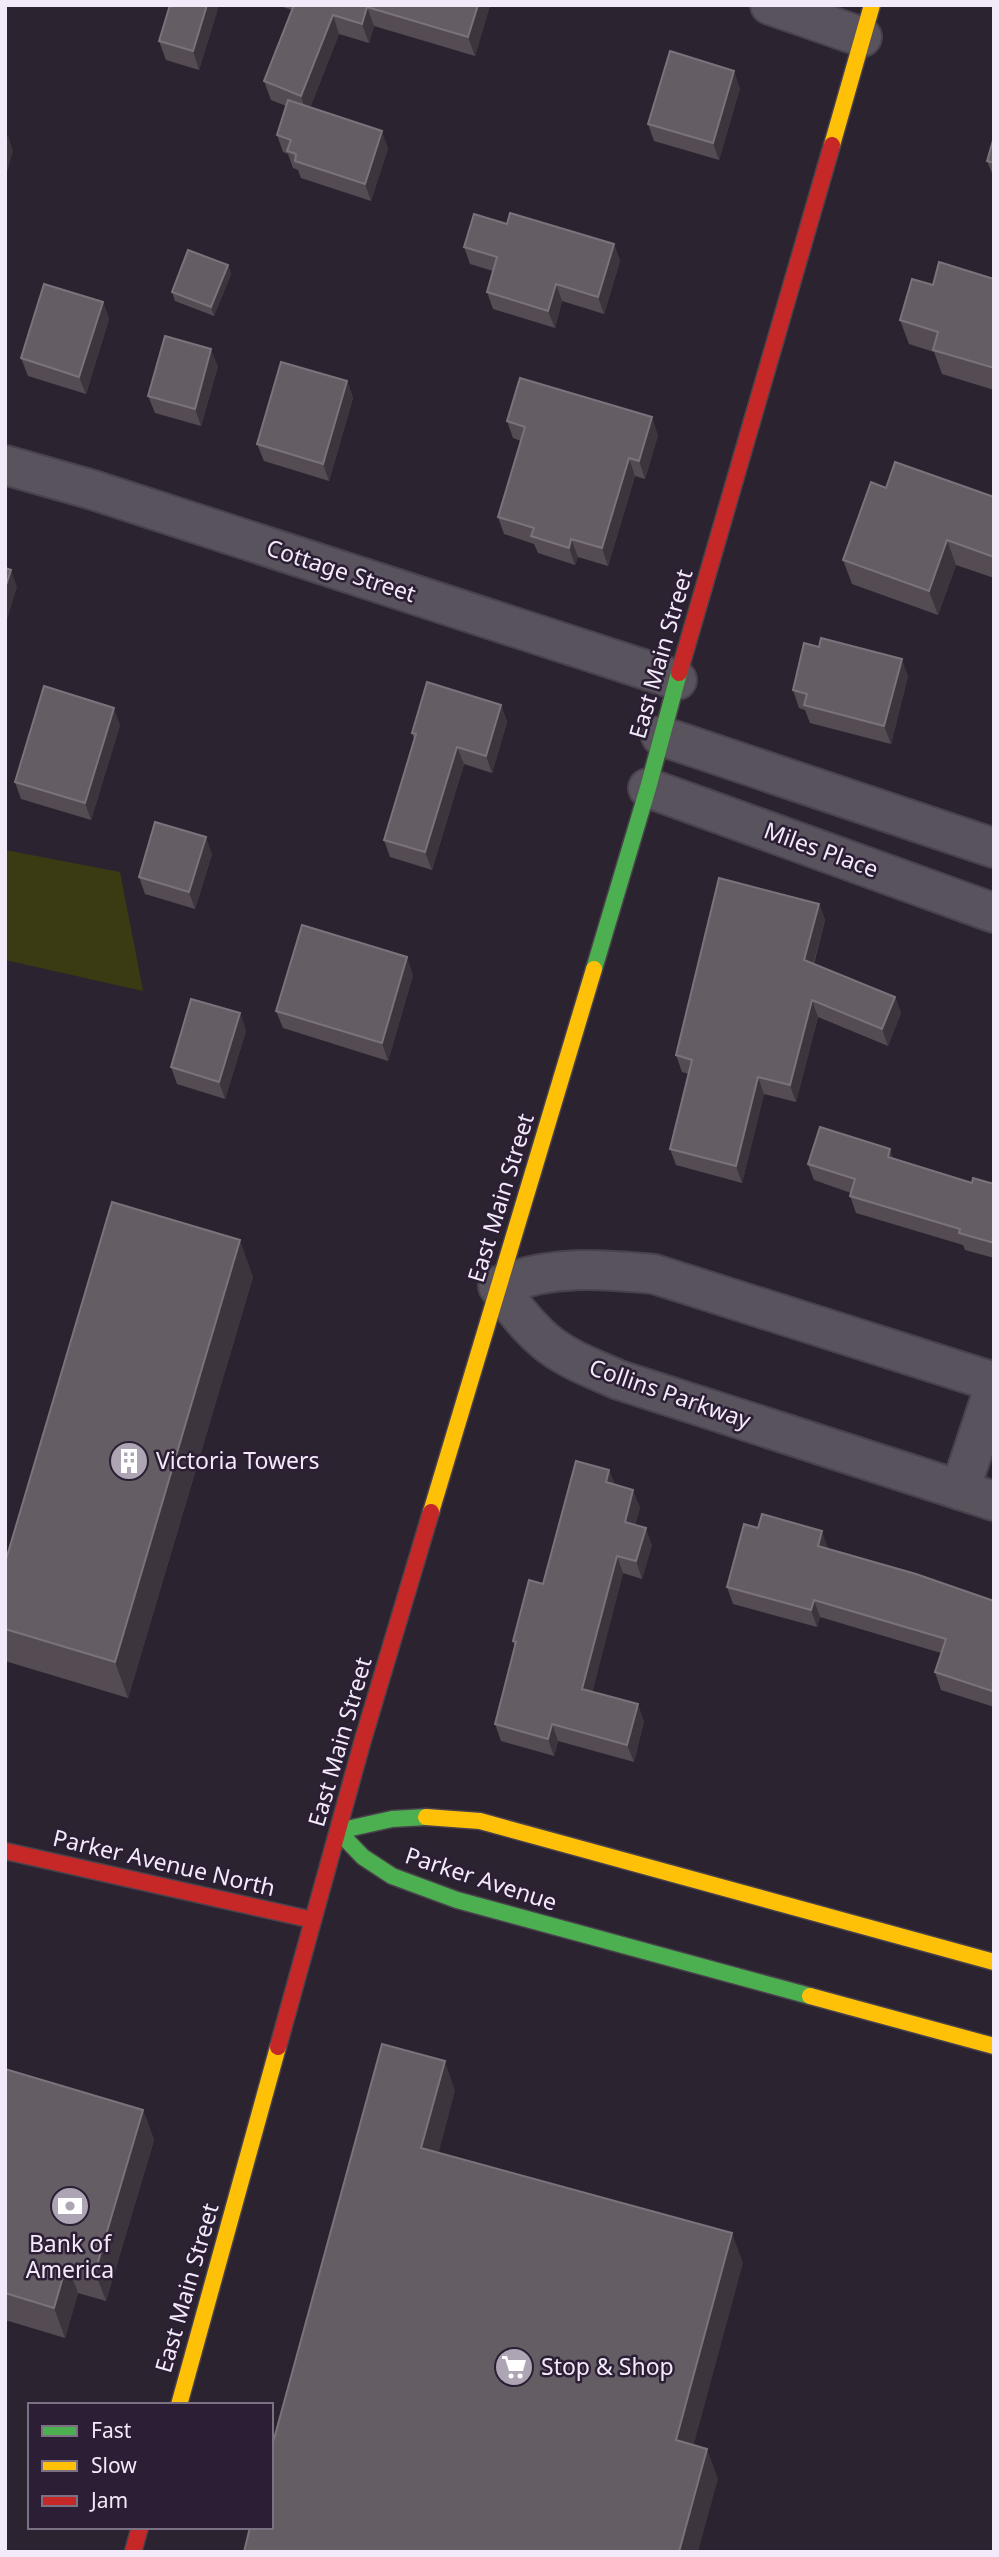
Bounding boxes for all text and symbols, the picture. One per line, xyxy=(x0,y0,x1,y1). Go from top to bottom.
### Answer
street label: Cottage Street xyxy=(263,531,420,609)
street label: East Main Street xyxy=(621,565,700,742)
street label: Miles Place xyxy=(760,814,883,885)
street label: East Main Street xyxy=(459,1109,541,1286)
street label: Collins Parkway xyxy=(585,1350,756,1436)
building icon: Victoria Towers xyxy=(108,1440,150,1482)
place label: Victoria Towers xyxy=(156,1444,320,1476)
street label: East Main Street xyxy=(300,1653,379,1830)
street label: Parker Avenue North xyxy=(50,1821,279,1903)
street label: Parker Avenue xyxy=(401,1838,561,1918)
bank icon: Bank of America xyxy=(49,2185,91,2227)
street label: East Main Street xyxy=(147,2199,226,2376)
place label: Bank of America xyxy=(26,2227,114,2285)
supermarket icon: Stop & Shop xyxy=(493,2346,535,2388)
place label: Stop & Shop xyxy=(541,2350,674,2382)
legend xyxy=(28,2403,273,2529)
text: Fast xyxy=(91,2416,132,2444)
text: Slow xyxy=(91,2451,137,2479)
text: Jam xyxy=(89,2486,128,2514)

